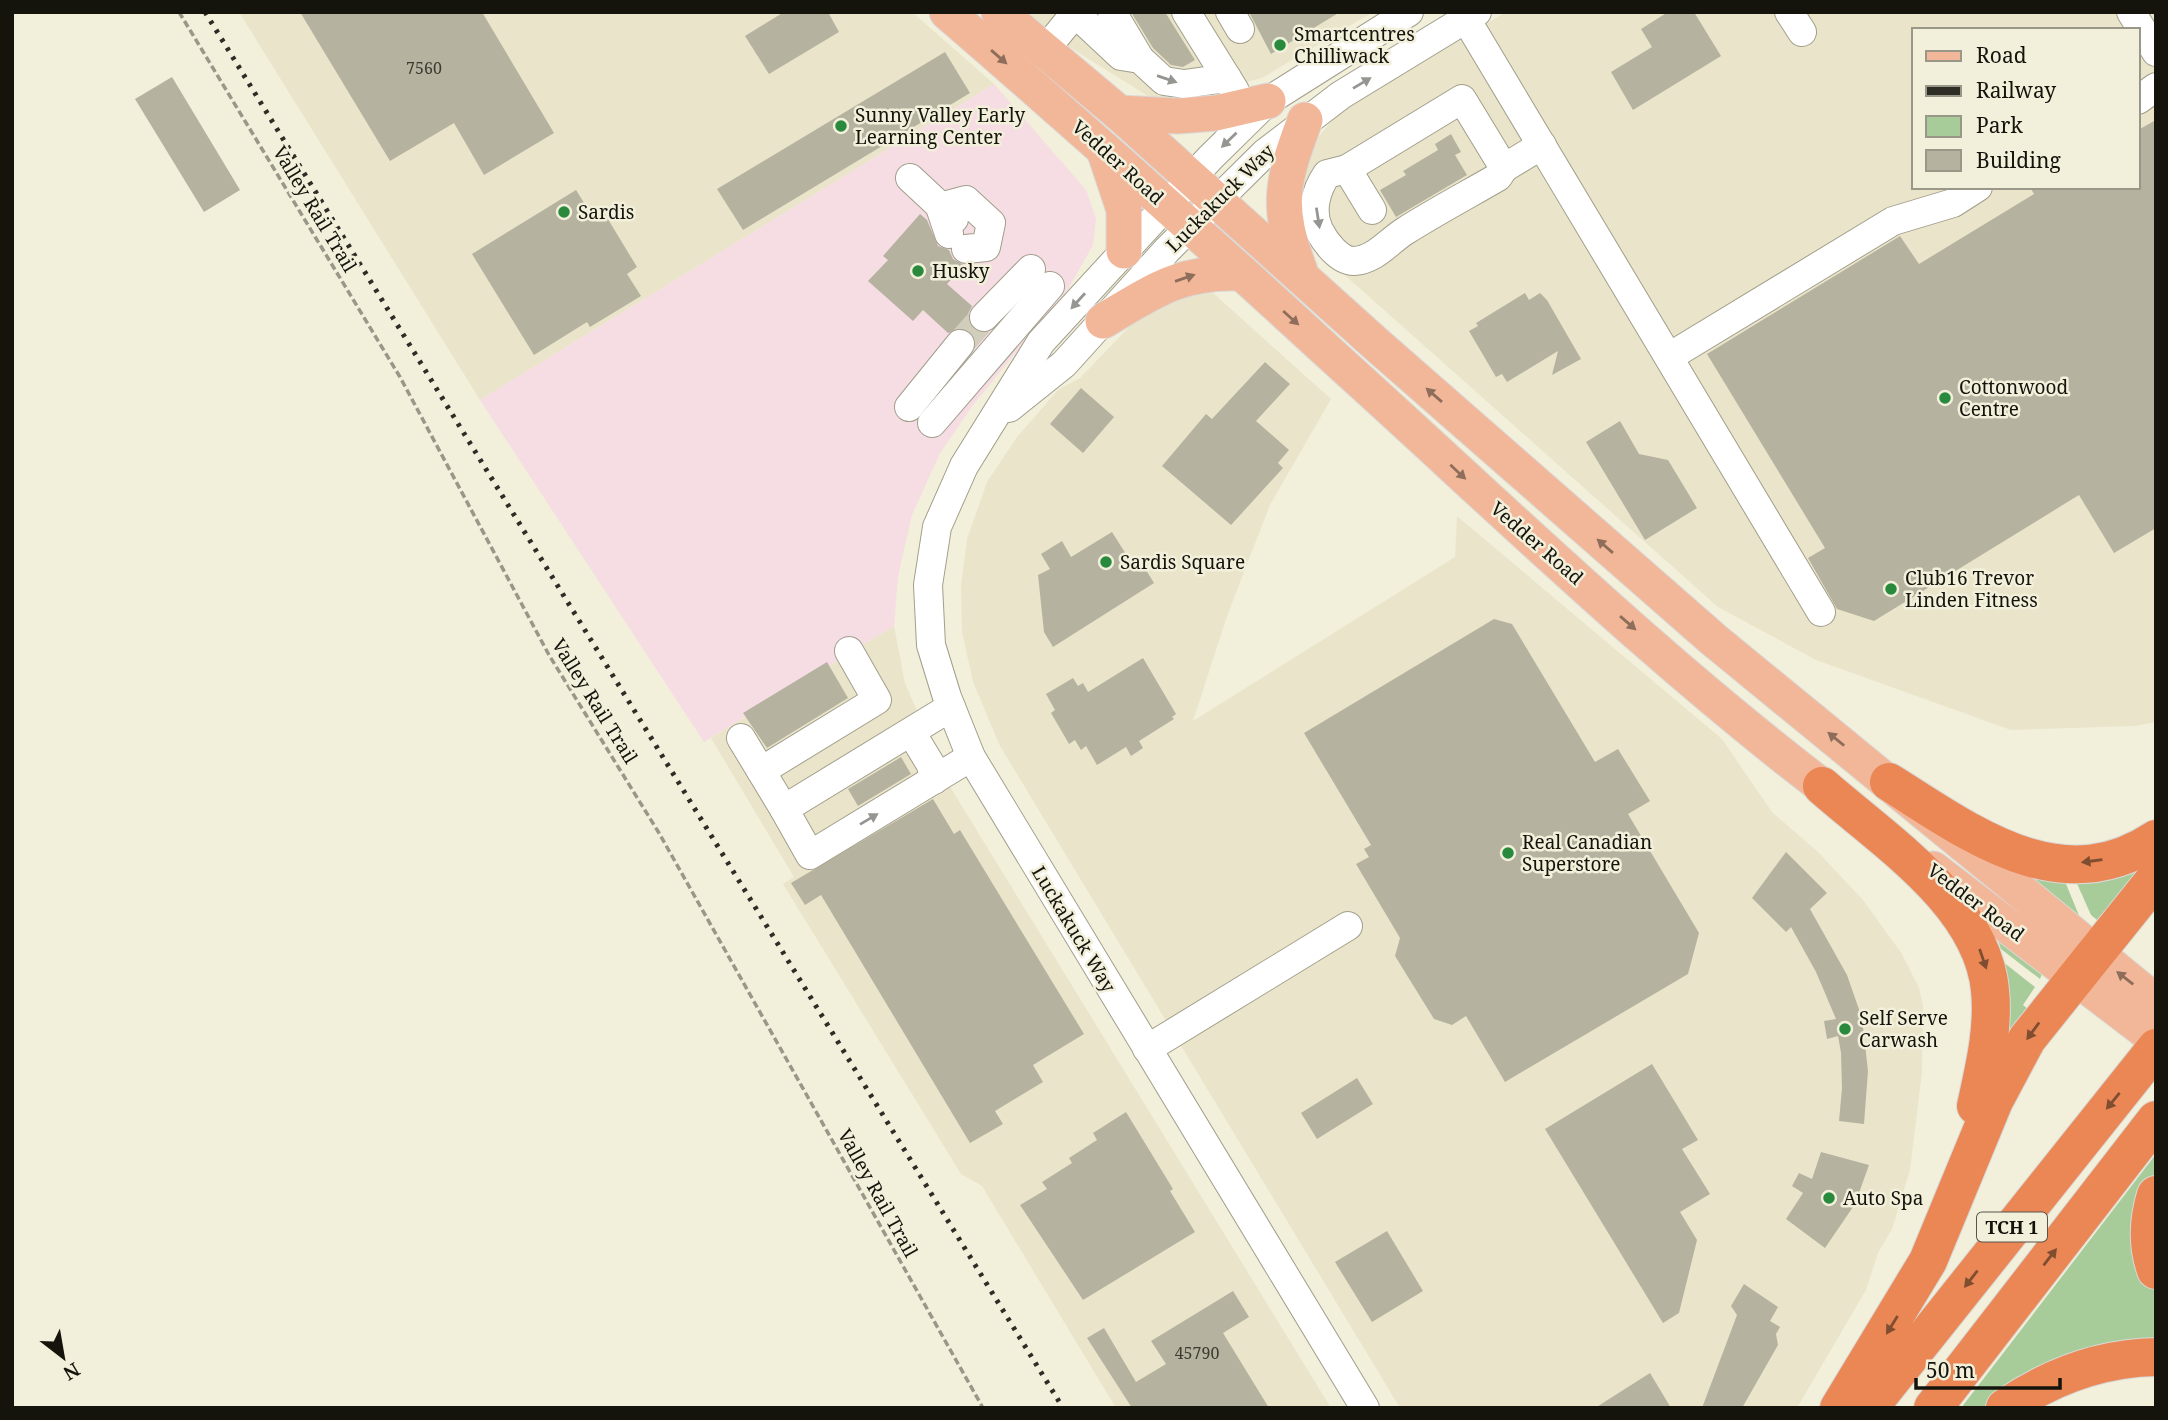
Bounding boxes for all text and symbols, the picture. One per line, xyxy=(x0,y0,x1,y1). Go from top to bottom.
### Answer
place label: Smartcentres Chilliwack xyxy=(1294,21,1415,69)
legend xyxy=(1912,28,2140,189)
marker: Smartcentres Chilliwack xyxy=(1272,37,1288,53)
text: Road xyxy=(1976,41,2027,69)
one-way arrow xyxy=(990,49,1008,65)
house number: 7560 xyxy=(406,57,442,79)
one-way arrow xyxy=(1156,75,1177,85)
one-way arrow xyxy=(1352,76,1371,89)
text: Railway xyxy=(1976,76,2056,104)
place label: Sunny Valley Early Learning Center xyxy=(855,102,1026,150)
text: Park xyxy=(1976,111,2023,139)
street label: Vedder Road xyxy=(1067,114,1170,210)
marker: Sunny Valley Early Learning Center xyxy=(833,118,849,134)
one-way arrow xyxy=(1221,131,1238,147)
street label: Luckakuck Way xyxy=(1160,138,1280,258)
street label: Valley Rail Trail xyxy=(267,141,363,277)
text: Building xyxy=(1976,146,2061,174)
place label: Sardis xyxy=(578,199,634,225)
marker: Sardis xyxy=(556,204,572,220)
one-way arrow xyxy=(1312,207,1323,229)
place label: Husky xyxy=(932,258,990,284)
marker: Husky xyxy=(910,263,926,279)
one-way arrow xyxy=(1175,272,1196,283)
one-way arrow xyxy=(1071,292,1087,309)
one-way arrow xyxy=(1282,310,1299,325)
place label: Cottonwood Centre xyxy=(1959,374,2069,422)
one-way arrow xyxy=(1426,388,1443,403)
marker: Cottonwood Centre xyxy=(1937,390,1953,406)
one-way arrow xyxy=(1449,464,1466,480)
street label: Vedder Road xyxy=(1485,495,1589,591)
one-way arrow xyxy=(1597,538,1614,554)
place label: Sardis Square xyxy=(1120,549,1245,575)
marker: Sardis Square xyxy=(1098,554,1114,570)
place label: Club16 Trevor Linden Fitness xyxy=(1905,565,2038,613)
marker: Club16 Trevor Linden Fitness xyxy=(1883,581,1899,597)
one-way arrow xyxy=(1619,615,1636,630)
street label: Valley Rail Trail xyxy=(546,633,644,769)
one-way arrow xyxy=(1827,732,1845,746)
one-way arrow xyxy=(859,813,878,826)
place label: Real Canadian Superstore xyxy=(1522,829,1652,877)
marker: Real Canadian Superstore xyxy=(1500,845,1516,861)
one-way arrow xyxy=(2081,856,2103,867)
street label: Vedder Road xyxy=(1922,857,2030,947)
street label: Luckakuck Way xyxy=(1026,861,1122,997)
one-way arrow xyxy=(1978,948,1989,969)
one-way arrow xyxy=(2116,970,2134,985)
place label: Self Serve Carwash xyxy=(1859,1005,1948,1053)
marker: Self Serve Carwash xyxy=(1837,1021,1853,1037)
one-way arrow xyxy=(2026,1021,2041,1039)
one-way arrow xyxy=(2106,1092,2121,1109)
street label: Valley Rail Trail xyxy=(832,1124,924,1262)
place label: Auto Spa xyxy=(1843,1185,1923,1211)
marker: Auto Spa xyxy=(1821,1190,1837,1206)
road number: TCH 1 xyxy=(1977,1212,2047,1242)
one-way arrow xyxy=(2042,1248,2056,1266)
one-way arrow xyxy=(1964,1270,1979,1287)
one-way arrow xyxy=(1885,1315,1898,1334)
north arrow xyxy=(28,1322,98,1392)
house number: 45790 xyxy=(1175,1342,1219,1364)
scale bar xyxy=(1916,1346,2060,1390)
text: 50 m xyxy=(1926,1356,1975,1384)
text: N xyxy=(59,1357,85,1387)

